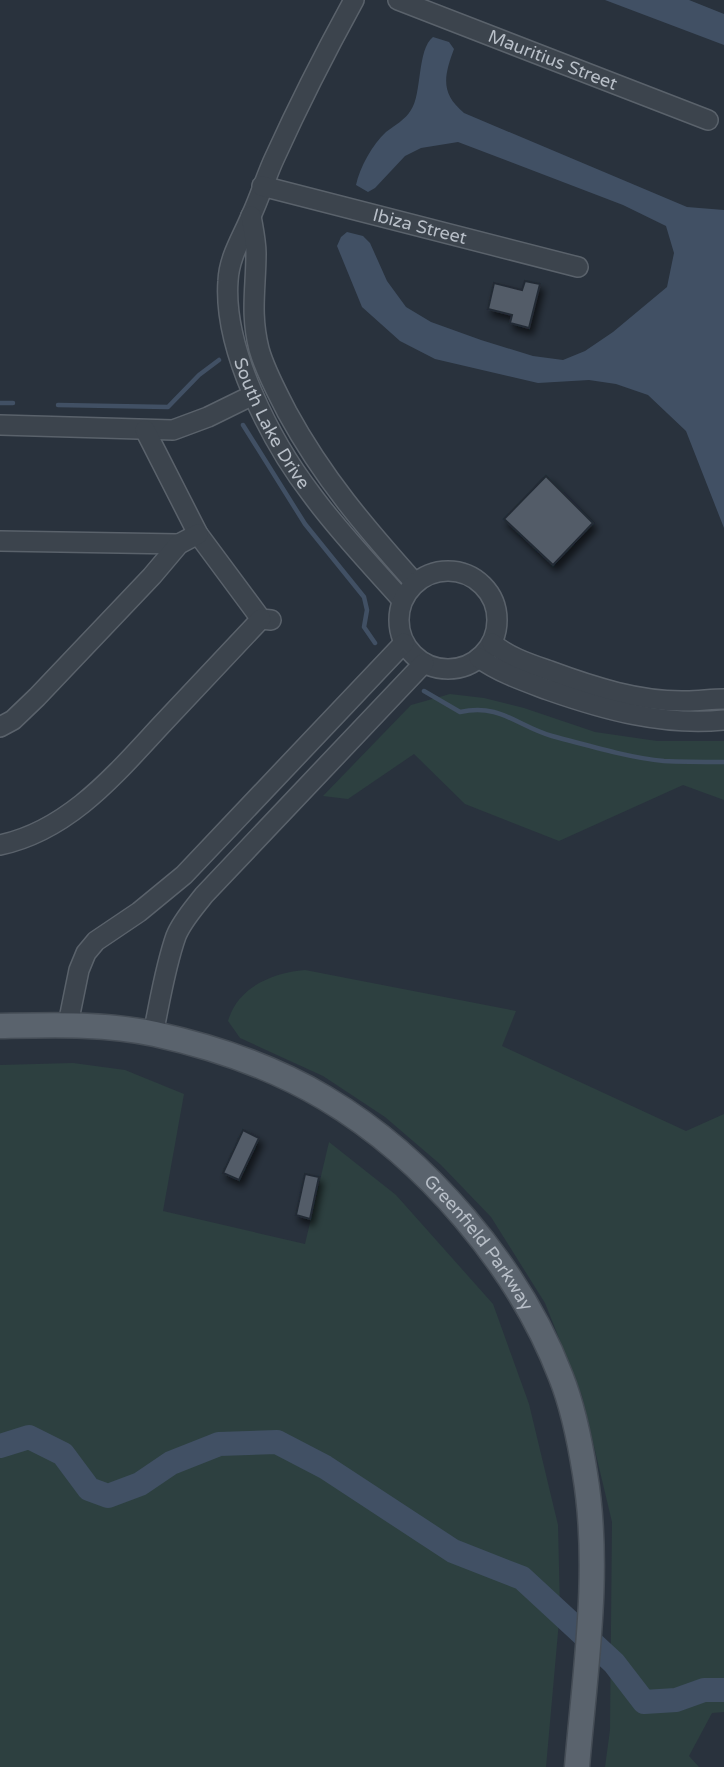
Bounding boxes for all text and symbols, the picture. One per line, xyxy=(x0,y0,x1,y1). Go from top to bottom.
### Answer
street label: Mauritius Street xyxy=(485,25,621,95)
street label: Ibiza Street xyxy=(371,204,469,249)
street label: South Lake Drive xyxy=(229,355,315,493)
street label: Greenfield Parkway xyxy=(419,1170,538,1315)

